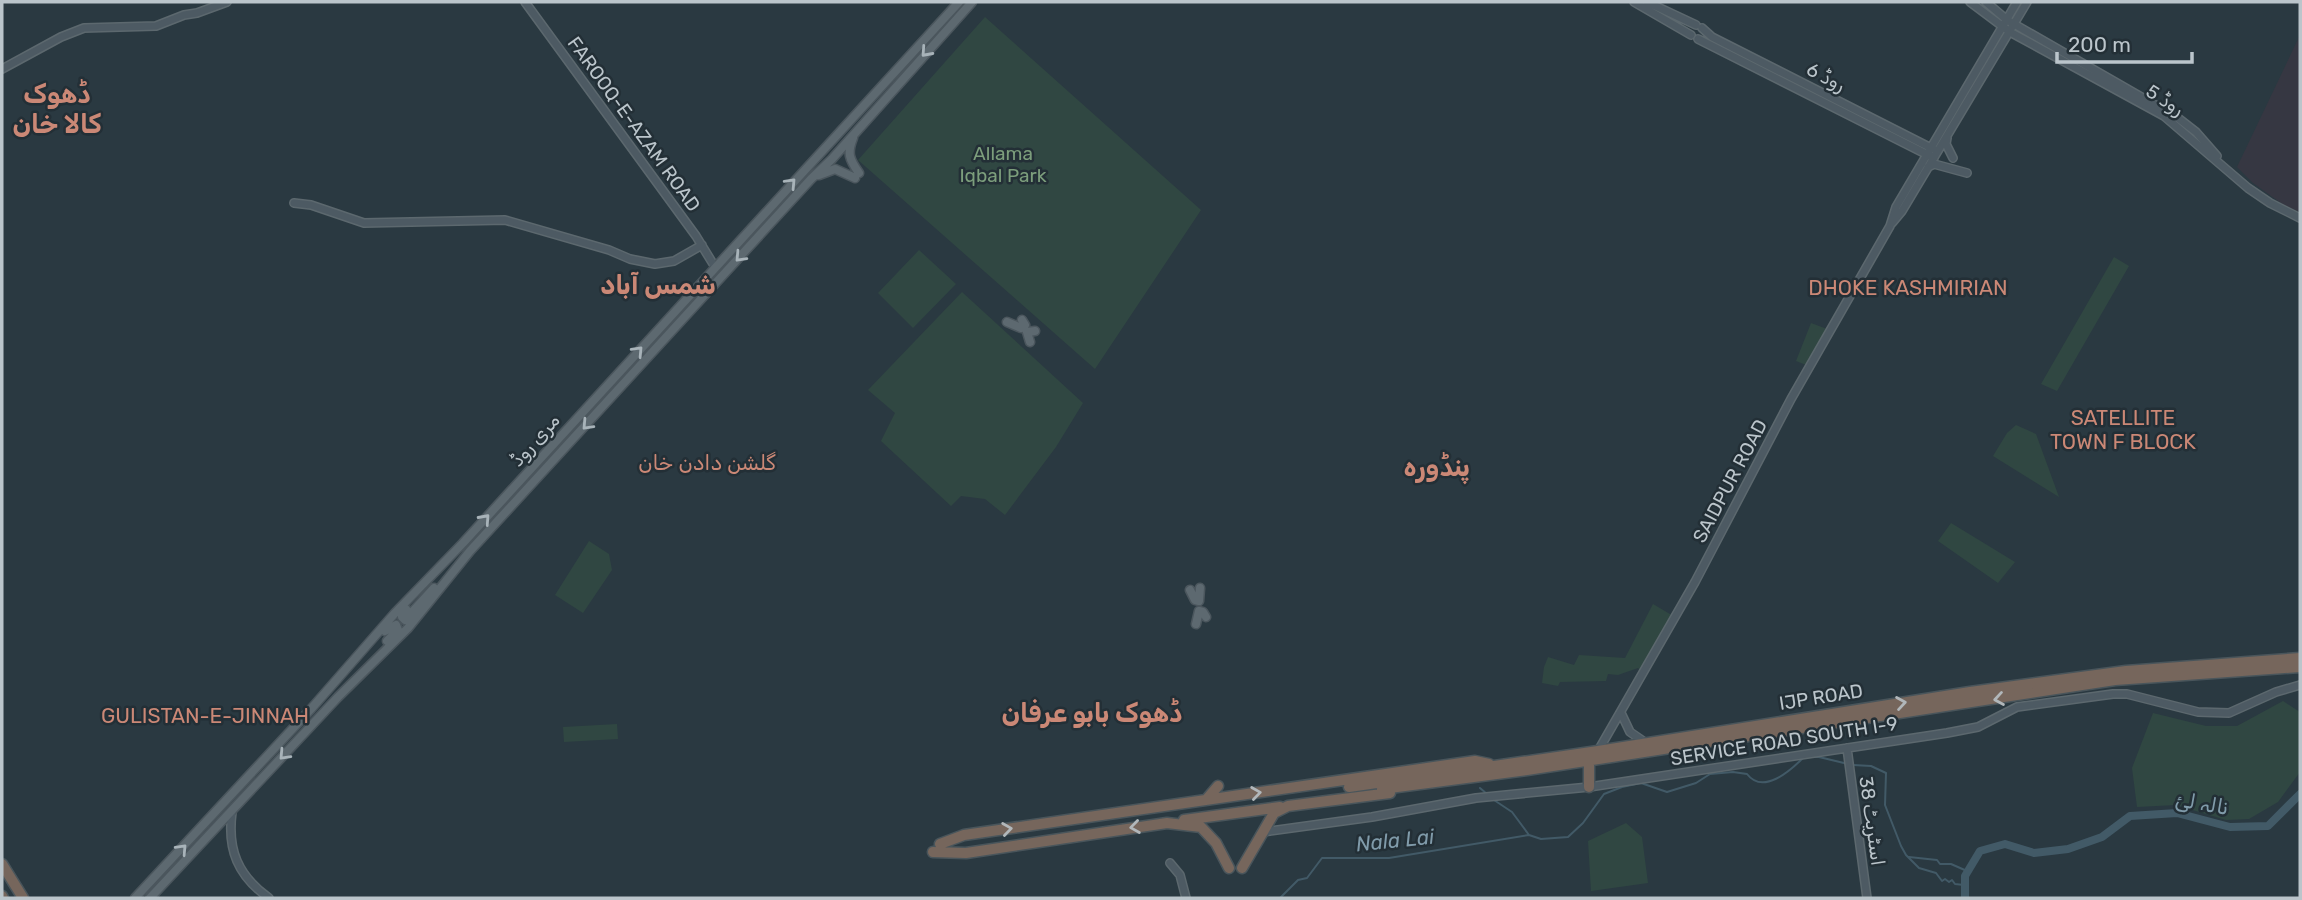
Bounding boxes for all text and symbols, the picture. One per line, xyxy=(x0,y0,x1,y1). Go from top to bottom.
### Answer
scale bar xyxy=(2057,21,2192,65)
street label: FAROOQ-E-AZAM ROAD xyxy=(563,32,705,216)
text: 200 m xyxy=(2068,32,2131,57)
one-way arrow xyxy=(922,44,934,57)
street label: روڈ 6 xyxy=(1803,58,1849,96)
district label: ڈھوک کالا خان xyxy=(12,79,102,140)
street label: روڈ 5 xyxy=(2142,80,2188,120)
park label: Allama Iqbal Park xyxy=(959,142,1047,187)
one-way arrow xyxy=(783,178,796,191)
one-way arrow xyxy=(736,249,748,262)
district label: شمس آباد xyxy=(600,270,716,301)
district label: DHOKE KASHMIRIAN xyxy=(1808,275,2008,300)
one-way arrow xyxy=(630,346,642,359)
district label: SATELLITE TOWN F BLOCK xyxy=(2050,405,2196,454)
street label: مری روڈ xyxy=(505,409,565,471)
street label: SAIDPUR ROAD xyxy=(1688,416,1772,546)
one-way arrow xyxy=(583,417,595,430)
district label: گلشن دادن خان xyxy=(638,450,776,475)
district label: پنڈورہ xyxy=(1404,452,1470,485)
one-way arrow xyxy=(477,514,489,527)
street label: IJP ROAD xyxy=(1777,679,1865,715)
one-way arrow xyxy=(1993,691,2005,706)
one-way arrow xyxy=(1895,695,1907,710)
district label: ڈھوک بابو عرفان xyxy=(1001,698,1183,729)
district label: GULISTAN-E-JINNAH xyxy=(101,703,309,728)
street label: SERVICE ROAD SOUTH I-9 xyxy=(1669,712,1899,770)
one-way arrow xyxy=(280,747,292,760)
street label: اسٹریٹ 38 xyxy=(1854,775,1890,867)
one-way arrow xyxy=(1250,786,1262,801)
water label: نالہ لئ xyxy=(2174,786,2230,820)
one-way arrow xyxy=(1129,820,1141,835)
one-way arrow xyxy=(1001,822,1012,837)
water label: Nala Lai xyxy=(1355,823,1436,857)
one-way arrow xyxy=(174,844,187,857)

